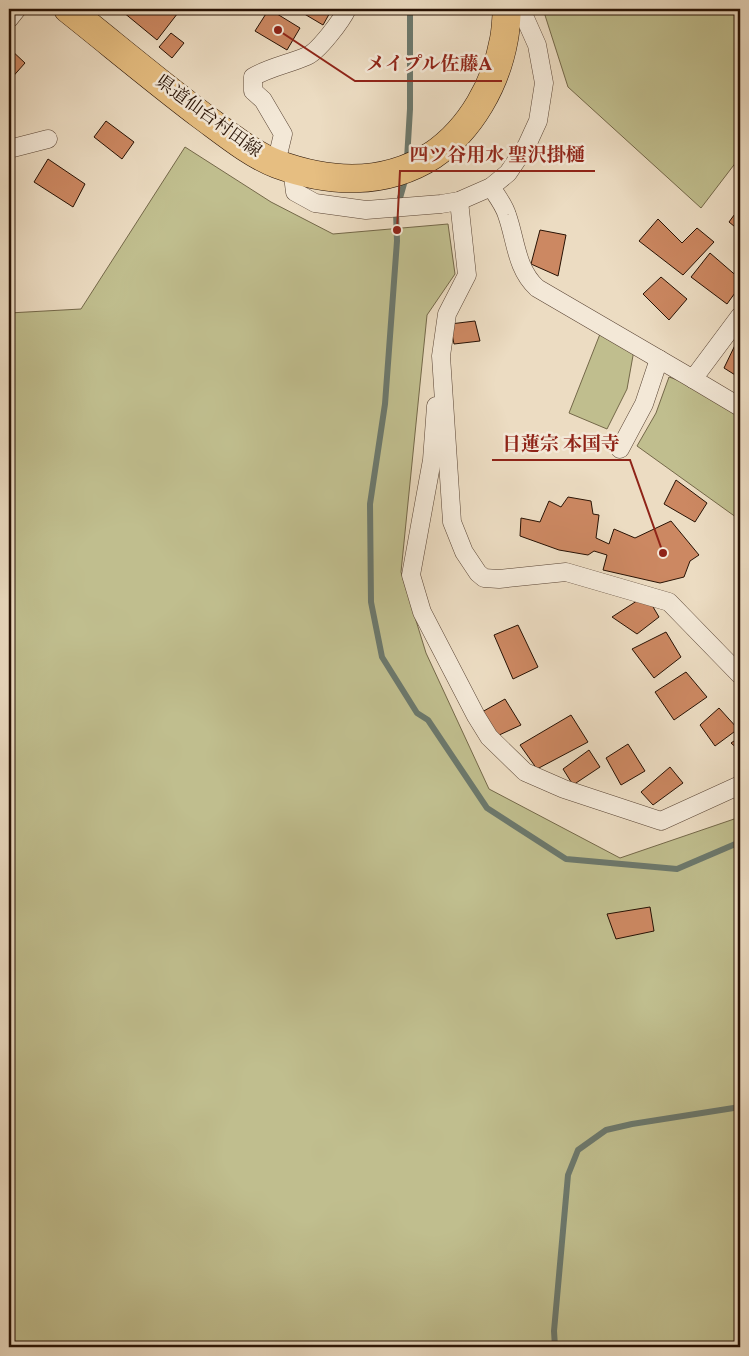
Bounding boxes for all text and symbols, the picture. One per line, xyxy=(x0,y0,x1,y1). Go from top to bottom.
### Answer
callout: メイプル佐藤A xyxy=(355,47,502,81)
text: メイプル佐藤A xyxy=(366,52,492,78)
street label: 県道仙台村田線 xyxy=(150,70,266,164)
callout: 四ツ谷用水 聖沢掛樋 xyxy=(400,137,595,171)
text: 四ツ谷用水 聖沢掛樋 xyxy=(410,143,584,169)
callout: 日蓮宗 本国寺 xyxy=(492,426,630,460)
text: 日蓮宗 本国寺 xyxy=(502,432,620,458)

